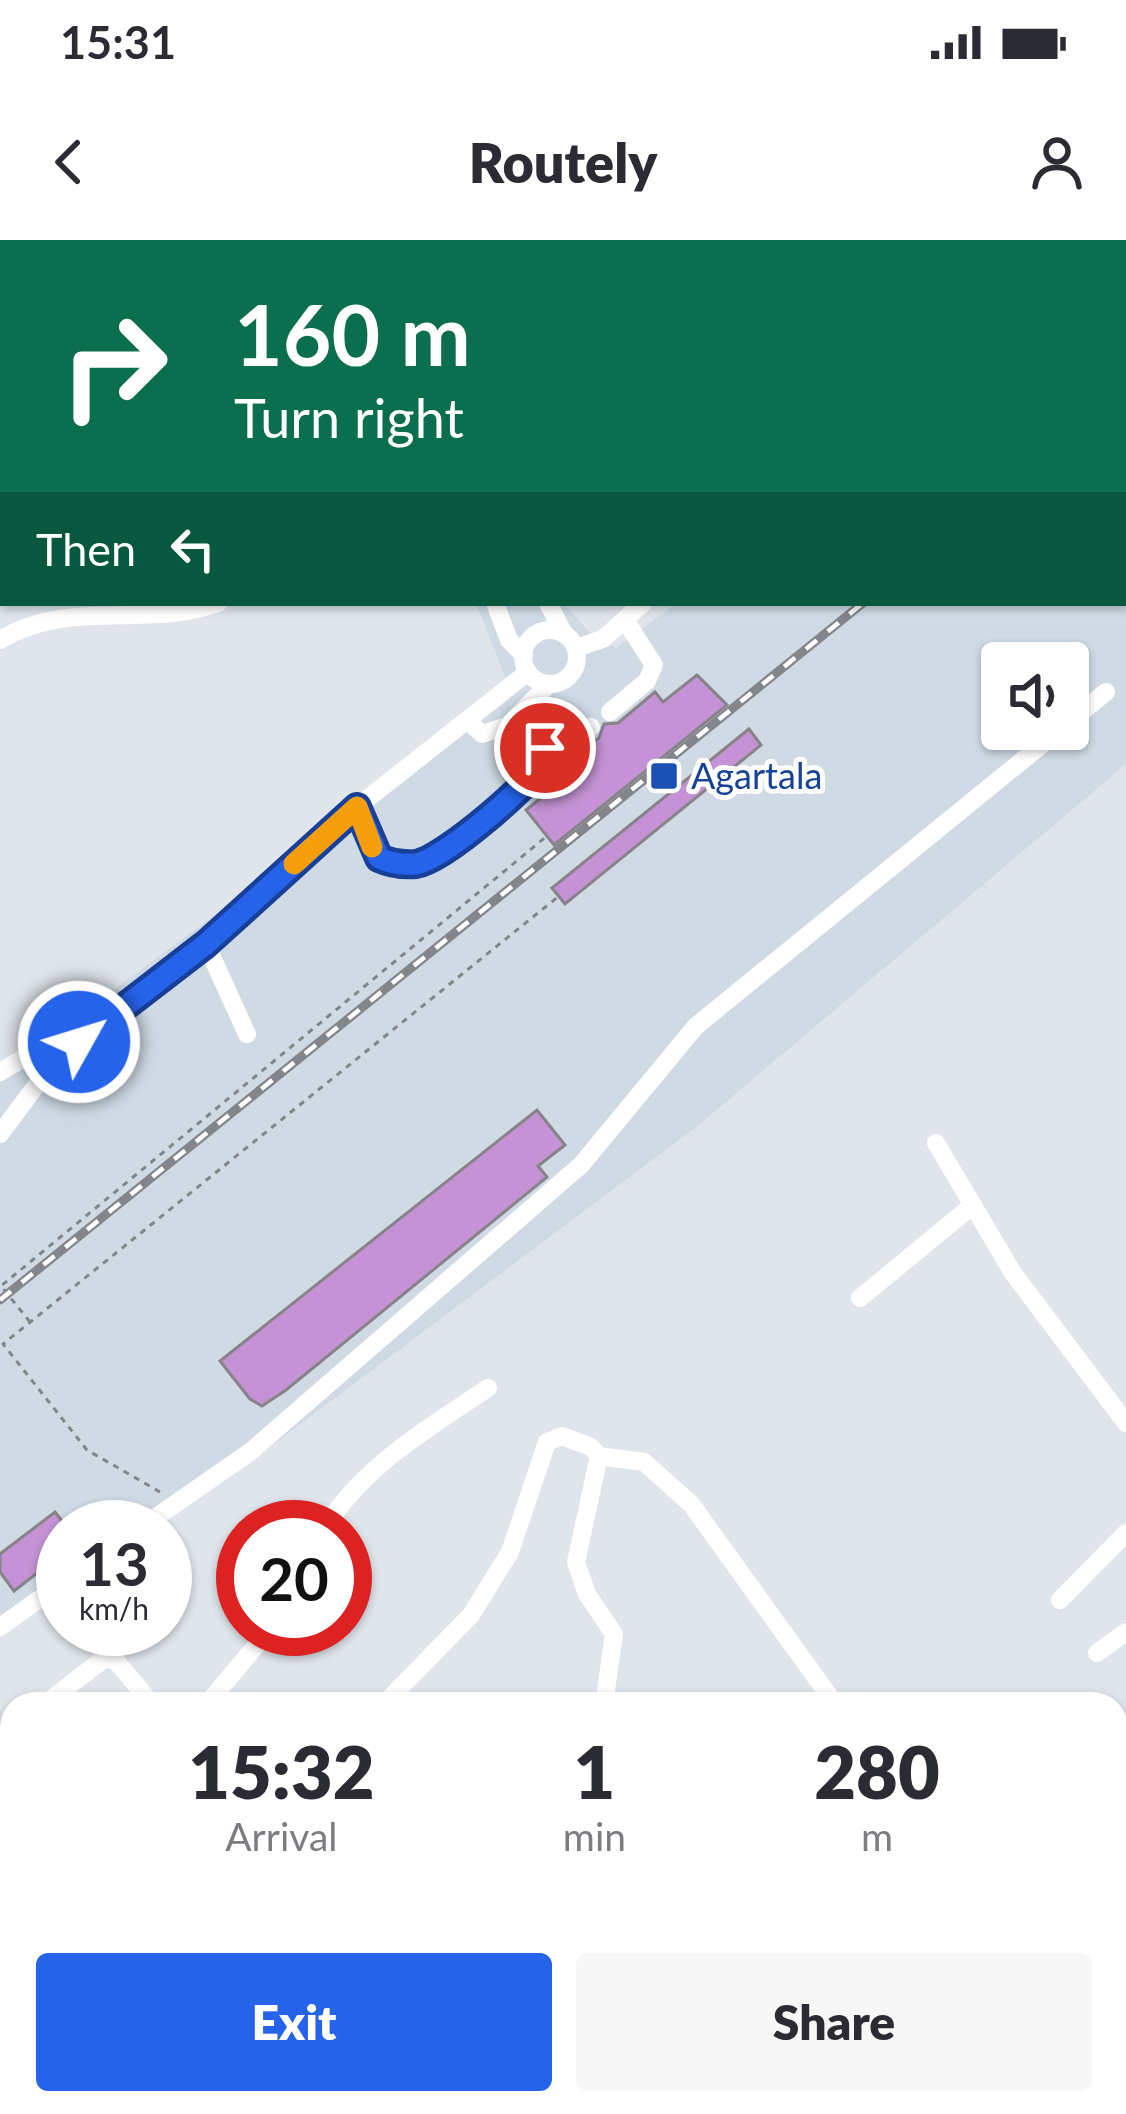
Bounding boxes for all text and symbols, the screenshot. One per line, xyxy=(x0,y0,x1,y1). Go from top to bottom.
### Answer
text: 15:31 xyxy=(60,15,176,69)
icon: back xyxy=(36,129,102,195)
icon: person xyxy=(1024,129,1090,195)
text: Routely xyxy=(469,130,657,195)
text: 160 m xyxy=(234,283,471,384)
icon: right xyxy=(36,288,192,444)
text: Turn right xyxy=(234,385,464,450)
icon: left xyxy=(160,516,226,582)
text: Then xyxy=(36,522,136,576)
map controls xyxy=(981,642,1089,750)
button: sound xyxy=(981,642,1089,750)
pin xyxy=(494,697,596,799)
icon: arrive xyxy=(512,715,578,781)
place label: Agartala xyxy=(691,753,822,797)
marker: Agartala xyxy=(648,760,680,792)
position arrow xyxy=(16,979,142,1105)
speed limit sign: 20 xyxy=(216,1500,372,1656)
text: 13 xyxy=(79,1527,149,1599)
text: km/h xyxy=(79,1590,149,1626)
text: 15:32 xyxy=(188,1728,374,1814)
text: 1 xyxy=(574,1728,615,1814)
text: 280 xyxy=(814,1728,940,1814)
text: Arrival xyxy=(225,1813,338,1859)
text: min xyxy=(563,1813,626,1859)
text: m xyxy=(861,1813,893,1859)
button: Exit xyxy=(36,1953,552,2091)
button: Share xyxy=(576,1953,1092,2091)

